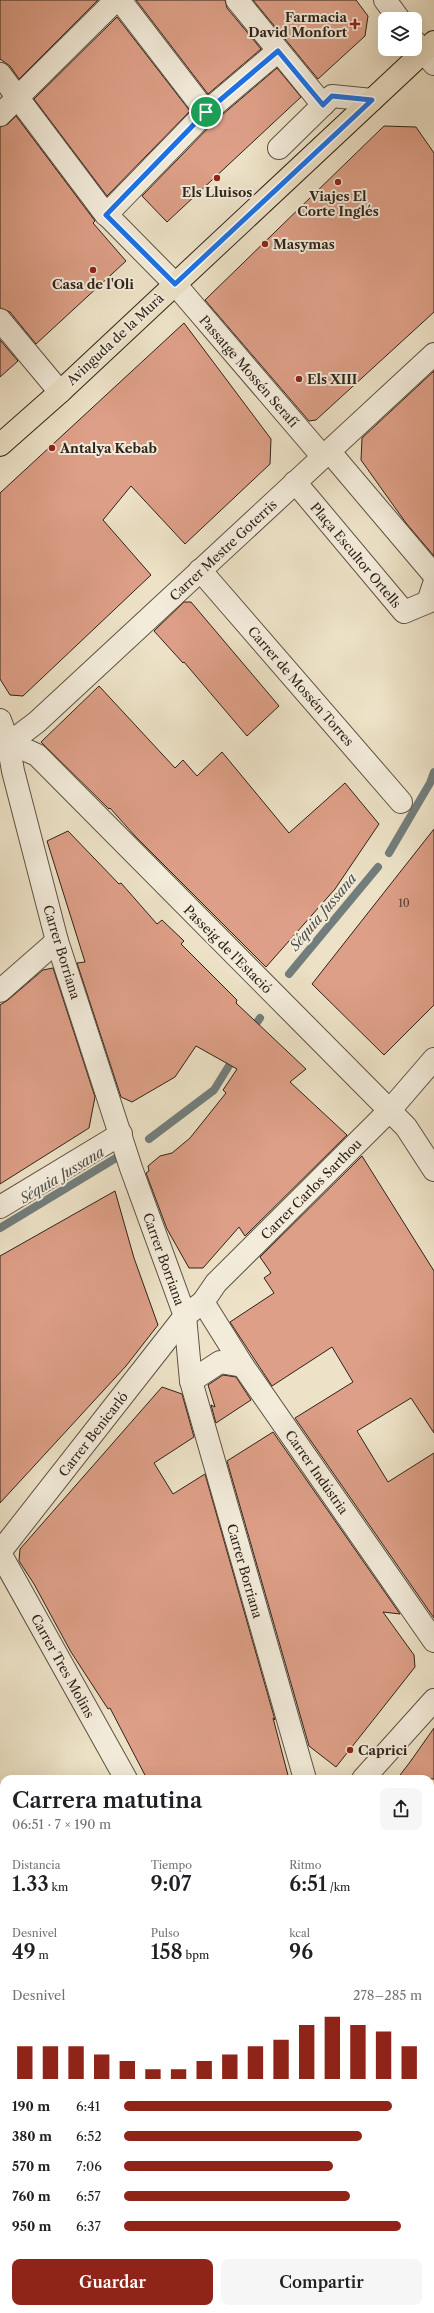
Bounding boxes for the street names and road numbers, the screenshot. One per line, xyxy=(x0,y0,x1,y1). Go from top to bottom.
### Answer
street label: Avinguda de la Murà xyxy=(62,290,167,389)
street label: Passatge Mossén Serafí xyxy=(196,312,302,430)
street label: Carrer Mestre Goterris xyxy=(166,496,280,604)
street label: Plaça Escultor Ortells xyxy=(307,499,405,611)
street label: Carrer de Mossén Torres xyxy=(245,623,357,749)
street label: Passeig de l'Estació xyxy=(181,902,275,996)
street label: Carrer Borriana xyxy=(40,903,84,1001)
street label: Carrer Carlos Sarthou xyxy=(257,1135,365,1243)
street label: Carrer Borriana xyxy=(140,1210,188,1308)
street label: Carrer Benicarló xyxy=(55,1388,131,1480)
street label: Carrer Indústria xyxy=(282,1427,352,1517)
street label: Carrer Borriana xyxy=(224,1522,266,1620)
street label: Carrer Tres Molins xyxy=(28,1611,98,1721)

